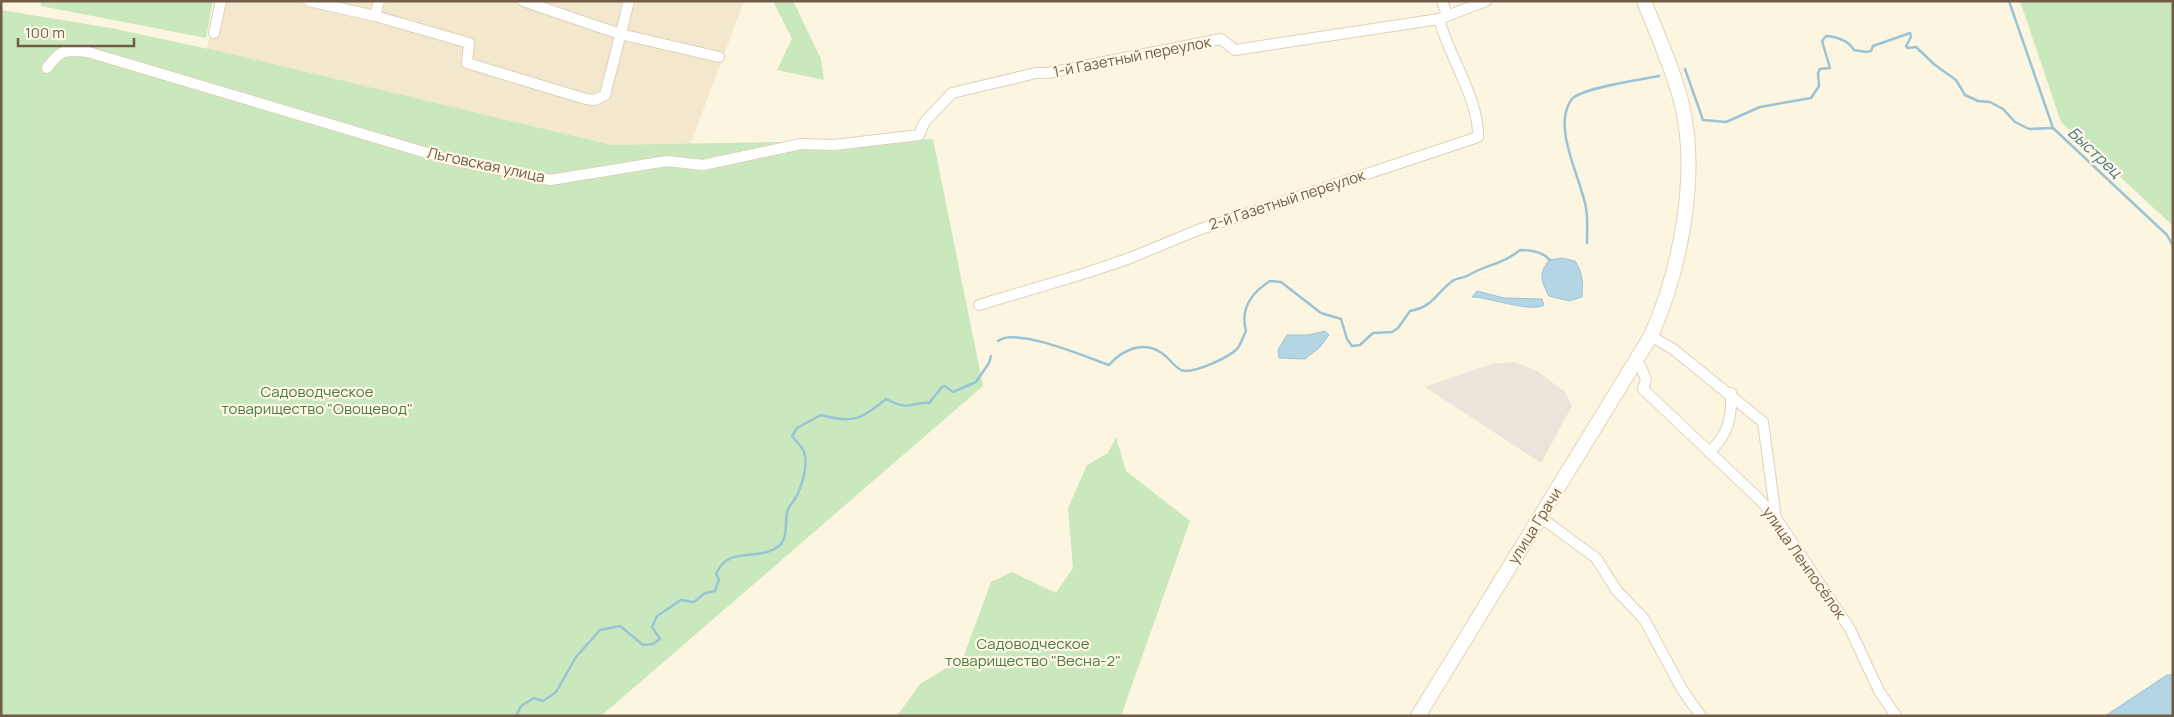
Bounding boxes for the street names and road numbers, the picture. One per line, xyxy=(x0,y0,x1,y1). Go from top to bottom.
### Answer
street label: 1-й Газетный переулок xyxy=(1051,31,1213,82)
street label: Льговская улица xyxy=(425,142,547,187)
street label: 2-й Газетный переулок xyxy=(1206,164,1368,235)
street label: улица Грачи xyxy=(1503,483,1566,568)
street label: улица Ленпосёлок xyxy=(1758,502,1851,624)

